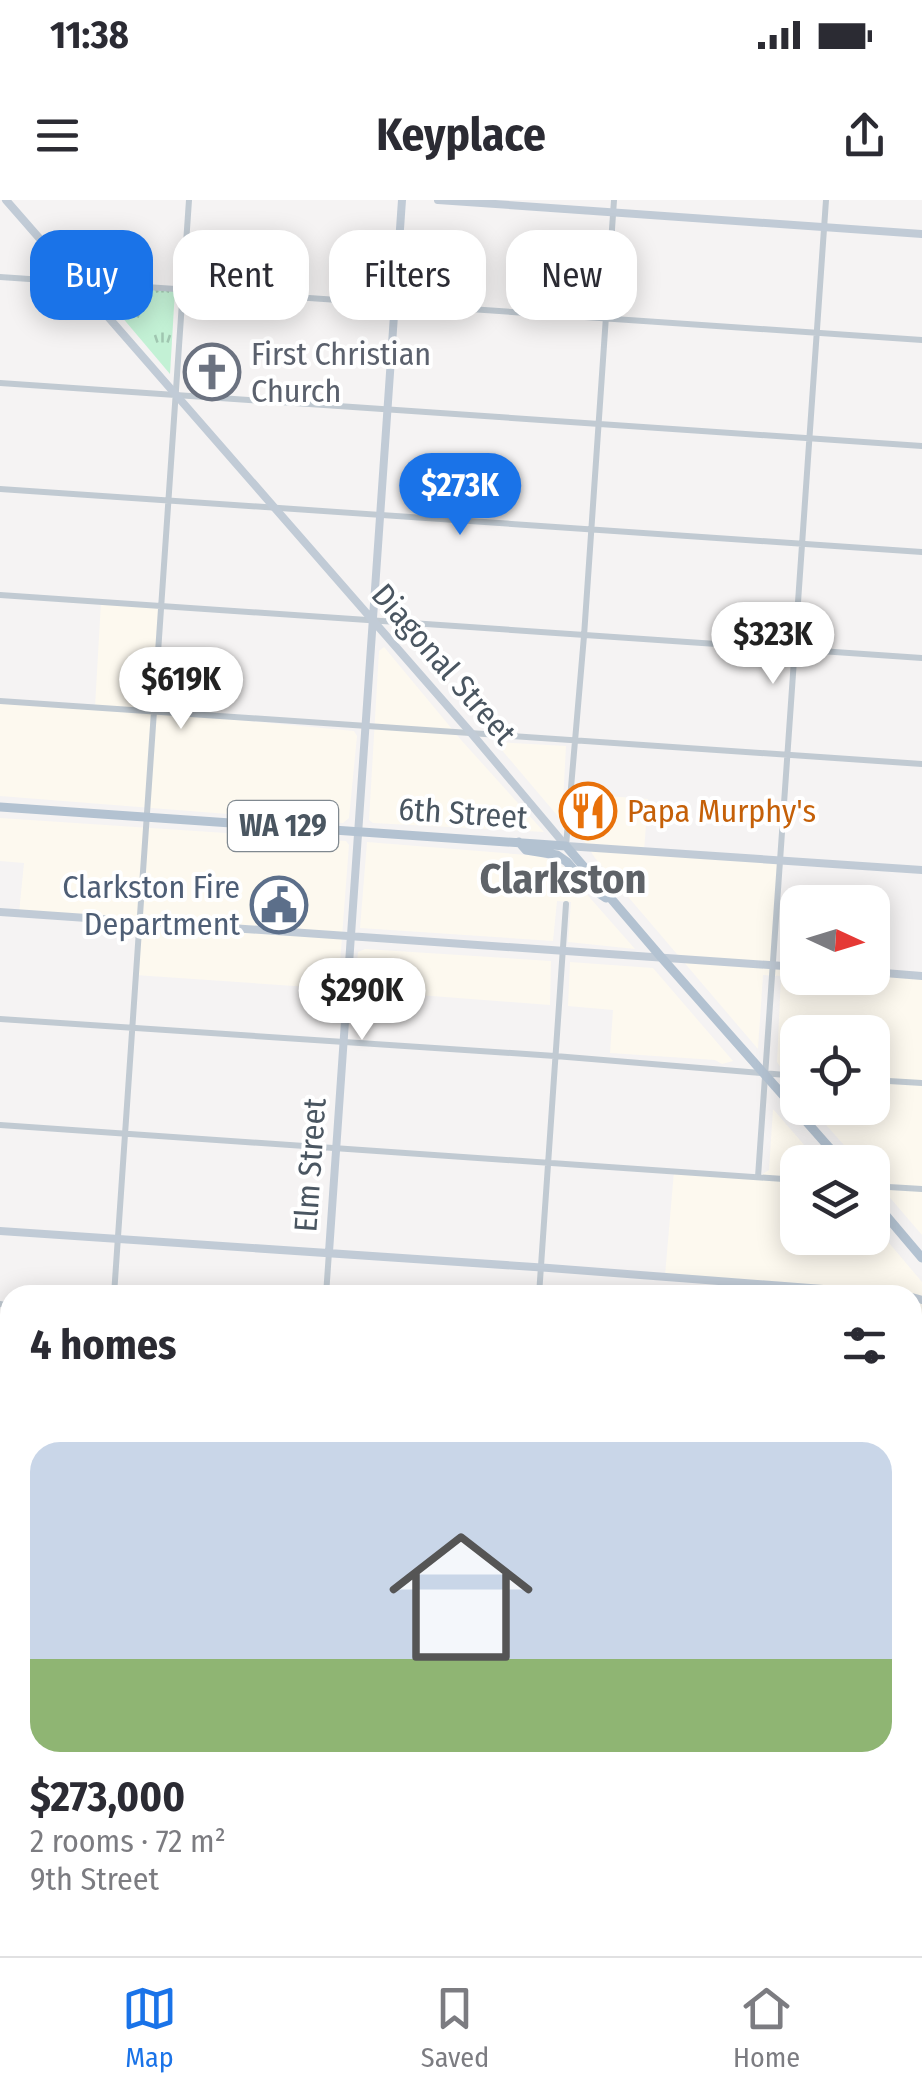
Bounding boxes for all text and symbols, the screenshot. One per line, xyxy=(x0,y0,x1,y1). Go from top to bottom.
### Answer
text: 11:38 xyxy=(50,12,129,58)
icon: menu xyxy=(30,108,85,163)
text: Keyplace xyxy=(376,108,546,162)
icon: share xyxy=(837,108,892,163)
chip: Buy xyxy=(30,230,153,320)
chip: Rent xyxy=(173,230,309,320)
chip: Filters xyxy=(329,230,486,320)
chip: New xyxy=(506,230,637,320)
place label: First Christian Church xyxy=(251,335,431,410)
church icon: First Christian Church xyxy=(182,342,242,402)
pin: $273K xyxy=(390,453,530,538)
text: $273K xyxy=(421,466,499,504)
street label: Diagonal Street xyxy=(364,576,524,752)
pin: $323K xyxy=(703,602,843,687)
text: $323K xyxy=(733,615,813,653)
pin: $619K xyxy=(111,647,251,732)
text: $619K xyxy=(141,660,221,698)
restaurant icon: Papa Murphy's xyxy=(558,781,618,841)
street label: 6th Street xyxy=(397,790,529,837)
place label: Papa Murphy's xyxy=(627,792,816,830)
road number: WA 129 xyxy=(228,801,338,851)
district label: Clarkston xyxy=(479,854,647,904)
place label: Clarkston Fire Department xyxy=(62,868,241,943)
public building icon: Clarkston Fire Department xyxy=(249,875,309,935)
north arrow xyxy=(780,885,890,995)
map controls xyxy=(780,885,890,1255)
pin: $290K xyxy=(292,958,432,1043)
text: $290K xyxy=(321,971,403,1009)
button: locate xyxy=(780,1015,890,1125)
street label: Elm Street xyxy=(286,1096,334,1233)
button: layers xyxy=(780,1145,890,1255)
icon: filters xyxy=(837,1318,892,1373)
text: 4 homes xyxy=(30,1320,177,1370)
icon: home xyxy=(371,1507,551,1687)
text: $273,000 xyxy=(30,1772,185,1822)
text: 2 rooms · 72 m² xyxy=(30,1822,226,1860)
text: 9th Street xyxy=(30,1860,159,1898)
tab: Map xyxy=(122,1981,177,2074)
tab: Saved xyxy=(421,1981,489,2074)
tab: Home xyxy=(733,1981,800,2074)

